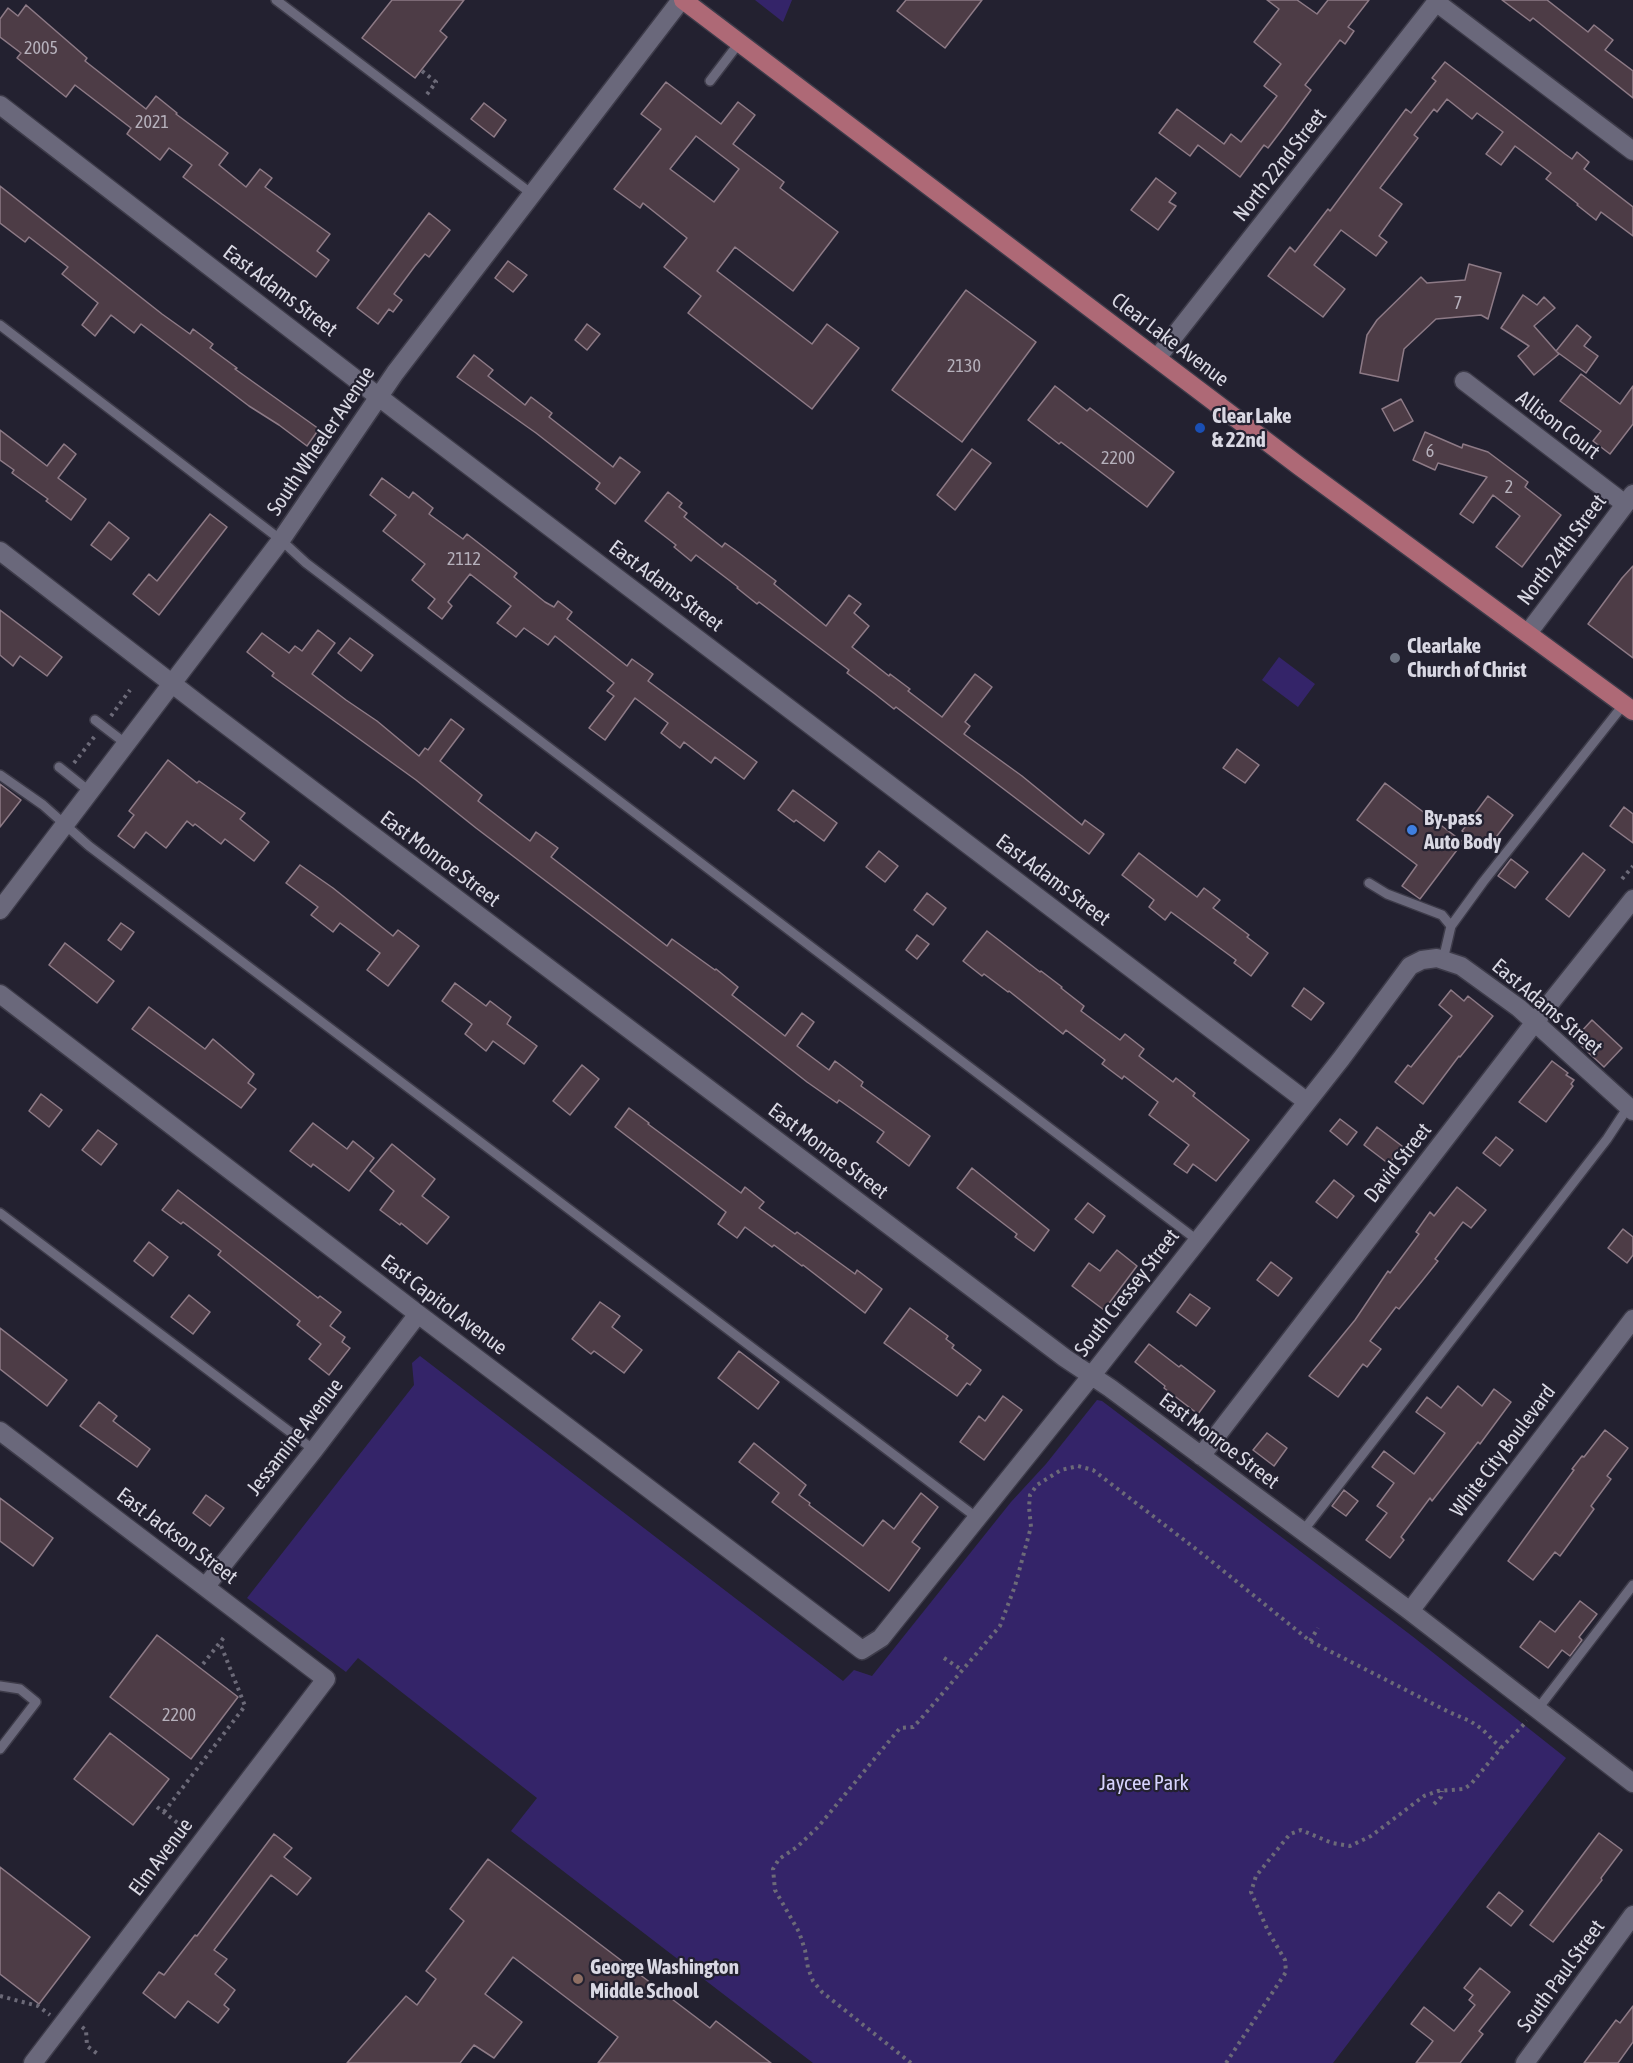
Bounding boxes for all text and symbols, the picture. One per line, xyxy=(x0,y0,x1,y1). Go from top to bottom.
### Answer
house number: 2005 xyxy=(24,37,58,59)
street label: North 22nd Street xyxy=(1228,104,1332,226)
house number: 2021 xyxy=(135,111,169,133)
street label: East Adams Street xyxy=(218,240,342,342)
street label: Clear Lake Avenue xyxy=(1106,288,1234,392)
house number: 7 xyxy=(1454,292,1462,314)
house number: 2130 xyxy=(947,355,981,377)
street label: South Wheeler Avenue xyxy=(262,362,380,520)
street label: Allison Court xyxy=(1511,385,1605,465)
place label: Clear Lake & 22nd xyxy=(1212,403,1291,453)
marker: Clear Lake & 22nd xyxy=(1193,421,1207,435)
house number: 6 xyxy=(1426,440,1434,462)
house number: 2200 xyxy=(1101,447,1135,469)
house number: 2 xyxy=(1505,476,1513,498)
street label: North 24th Street xyxy=(1512,490,1612,610)
street label: East Adams Street xyxy=(604,535,728,637)
house number: 2112 xyxy=(447,548,481,570)
place label: Clearlake Church of Christ xyxy=(1407,633,1526,683)
marker: Clearlake Church of Christ xyxy=(1388,651,1402,665)
place label: By-pass Auto Body xyxy=(1424,805,1501,855)
street label: East Monroe Street xyxy=(375,806,505,912)
marker: By-pass Auto Body xyxy=(1405,823,1419,837)
street label: East Adams Street xyxy=(991,829,1115,931)
street label: East Adams Street xyxy=(1487,953,1607,1061)
street label: East Monroe Street xyxy=(763,1098,893,1204)
street label: David Street xyxy=(1359,1118,1437,1208)
street label: South Cressey Street xyxy=(1069,1224,1185,1362)
street label: East Capitol Avenue xyxy=(376,1249,512,1361)
street label: Jessamine Avenue xyxy=(242,1373,348,1501)
street label: White City Boulevard xyxy=(1445,1380,1561,1522)
street label: East Monroe Street xyxy=(1154,1388,1284,1494)
street label: East Jackson Street xyxy=(112,1482,242,1590)
house number: 2200 xyxy=(162,1704,196,1726)
park label: Jaycee Park xyxy=(1099,1770,1189,1796)
street label: Elm Avenue xyxy=(124,1813,198,1901)
street label: South Paul Street xyxy=(1512,1915,1610,2037)
place label: George Washington Middle School xyxy=(590,1954,739,2004)
marker: George Washington Middle School xyxy=(571,1972,585,1986)

